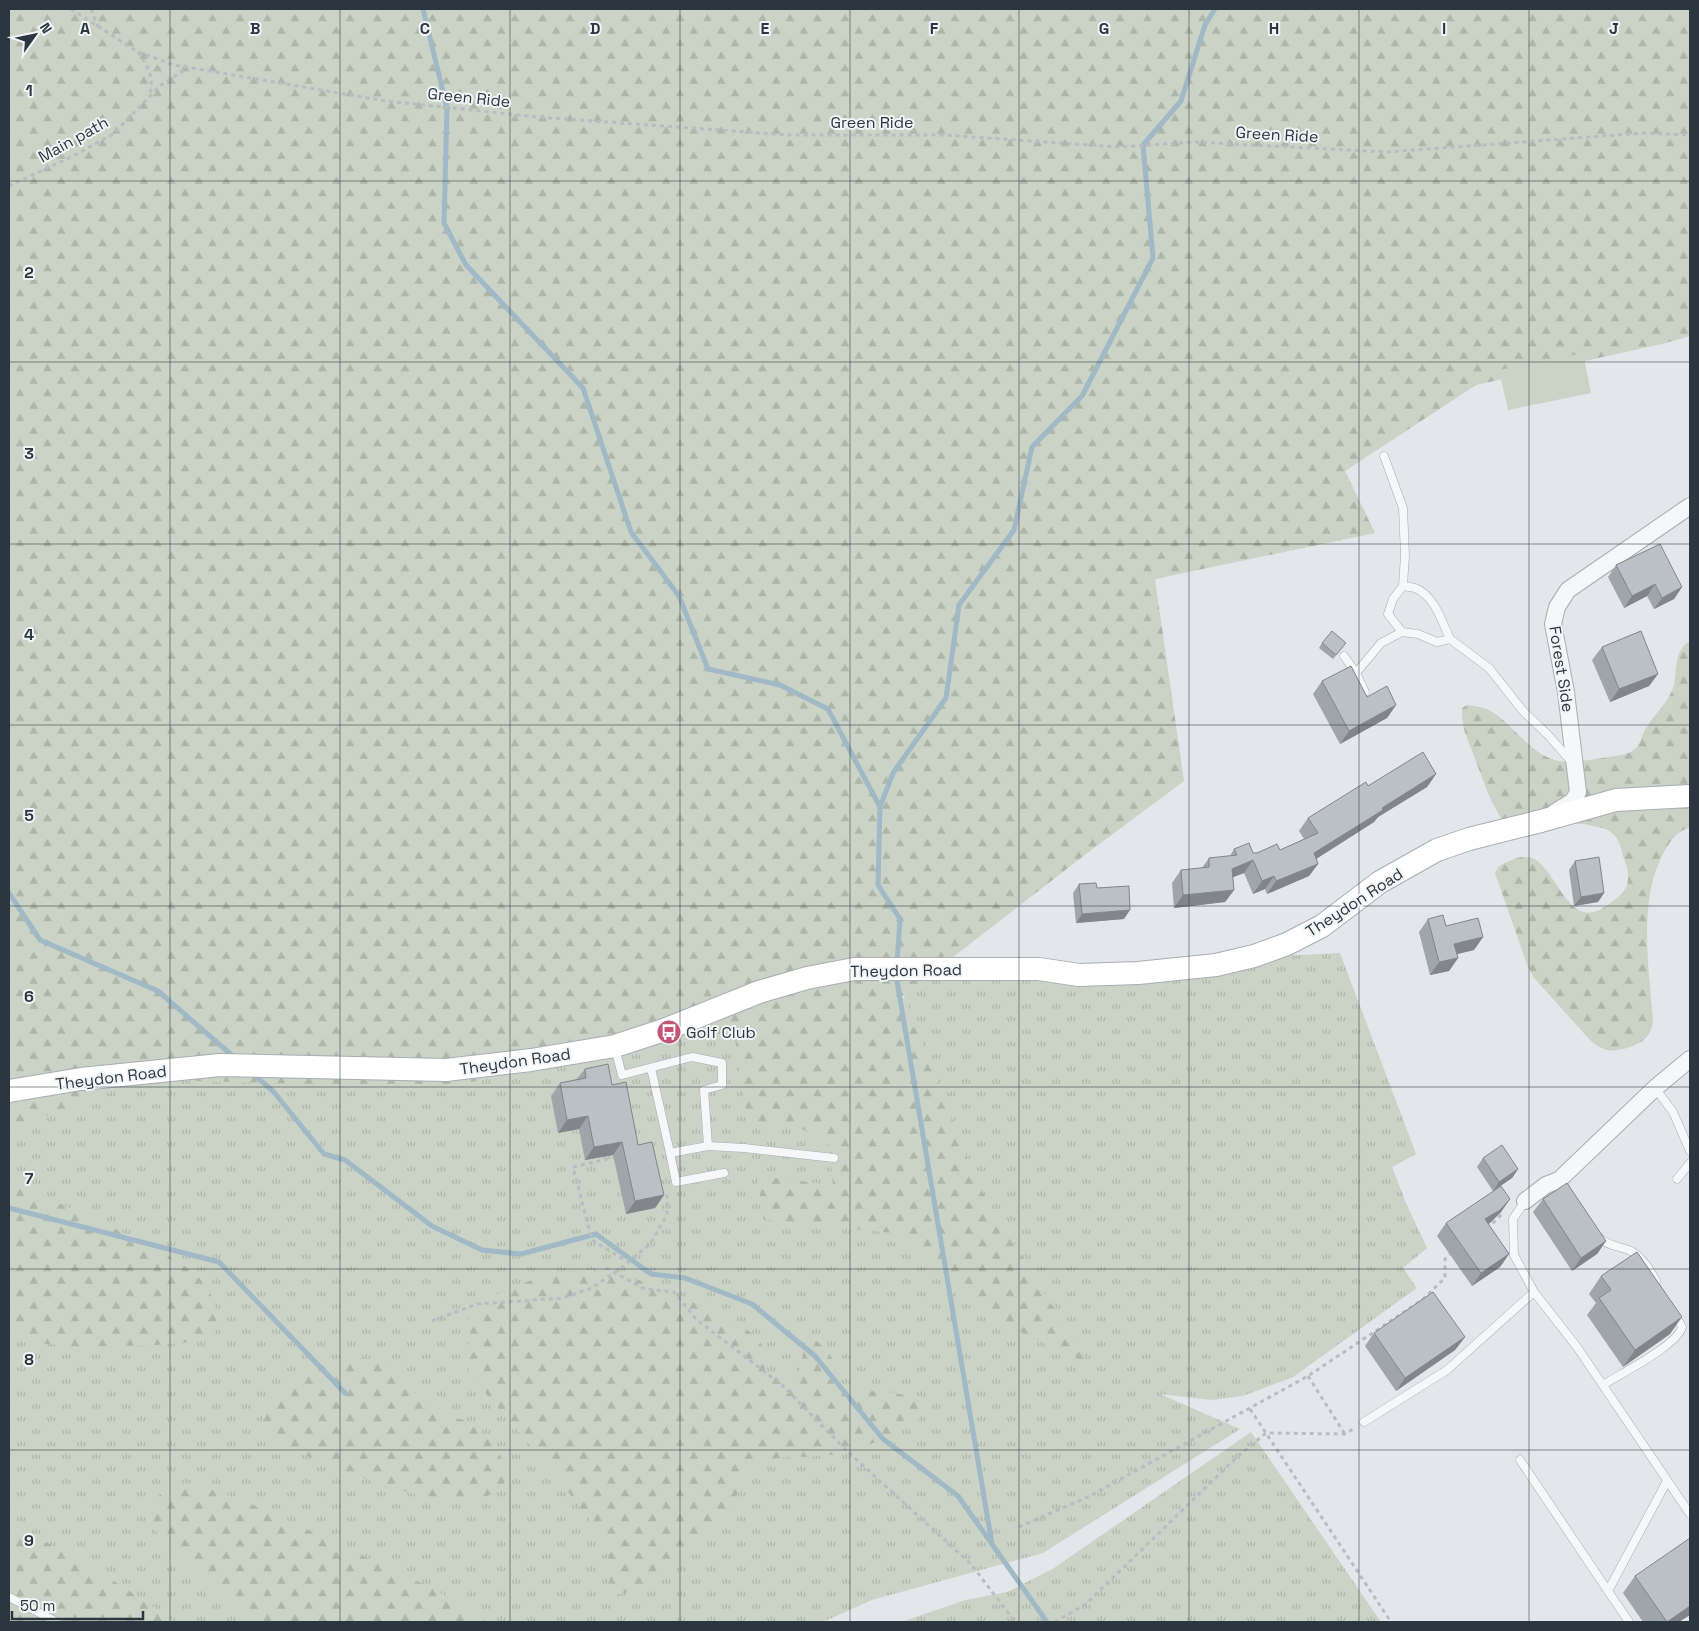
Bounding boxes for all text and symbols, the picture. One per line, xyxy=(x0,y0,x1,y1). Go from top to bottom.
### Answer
north arrow xyxy=(10,10,60,60)
text: A xyxy=(80,18,90,39)
text: B xyxy=(250,18,260,39)
text: C xyxy=(420,18,430,39)
text: D xyxy=(590,18,600,39)
text: E xyxy=(761,18,770,39)
text: F xyxy=(930,18,939,39)
text: G xyxy=(1099,18,1109,39)
text: H xyxy=(1269,18,1279,39)
text: I xyxy=(1442,18,1446,39)
text: J xyxy=(1609,18,1619,39)
text: N xyxy=(36,19,56,37)
text: 1 xyxy=(25,80,33,101)
street label: Green Ride xyxy=(427,83,511,112)
street label: Main path xyxy=(34,112,112,167)
street label: Green Ride xyxy=(831,112,913,133)
street label: Green Ride xyxy=(1235,122,1319,147)
text: 2 xyxy=(24,262,34,283)
text: 3 xyxy=(24,443,34,464)
text: 4 xyxy=(24,624,34,645)
street label: Forest Side xyxy=(1544,625,1579,714)
text: 5 xyxy=(24,805,34,826)
street label: Theydon Road xyxy=(1302,863,1407,942)
street label: Theydon Road xyxy=(850,959,962,982)
text: 6 xyxy=(24,986,34,1007)
bus stop icon: Golf Club xyxy=(656,1019,682,1045)
place label: Golf Club xyxy=(686,1022,756,1043)
street label: Theydon Road xyxy=(458,1043,572,1080)
street label: Theydon Road xyxy=(54,1060,168,1095)
text: 7 xyxy=(25,1168,34,1189)
text: 8 xyxy=(24,1349,34,1370)
text: 9 xyxy=(24,1530,34,1551)
scale bar xyxy=(12,1588,144,1620)
text: 50 m xyxy=(20,1596,55,1615)

